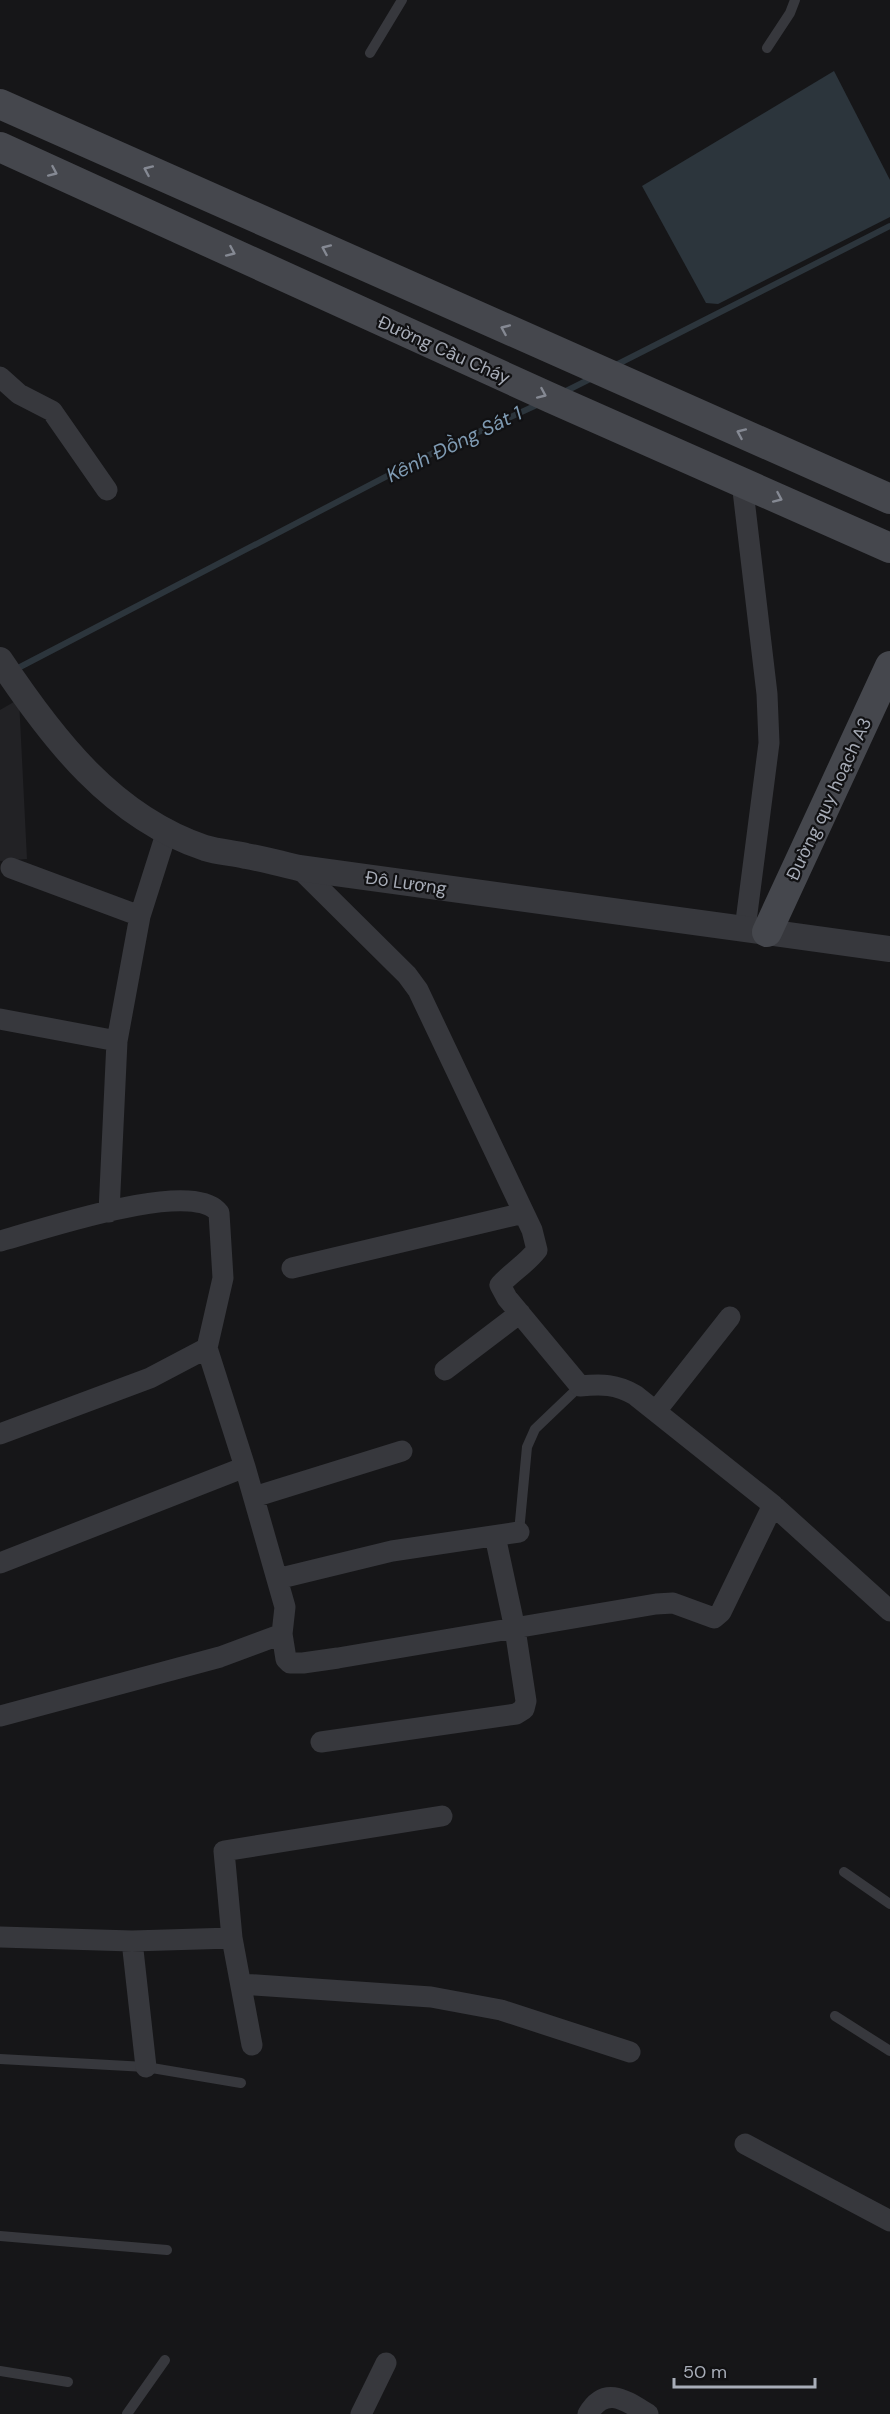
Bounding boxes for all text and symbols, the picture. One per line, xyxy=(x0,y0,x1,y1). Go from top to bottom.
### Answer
one-way arrow xyxy=(47,164,58,176)
one-way arrow xyxy=(144,166,155,178)
one-way arrow xyxy=(224,245,235,257)
one-way arrow xyxy=(322,245,333,257)
street label: Đường Cầu Cháy xyxy=(374,310,514,390)
one-way arrow xyxy=(500,324,511,336)
one-way arrow xyxy=(535,387,546,399)
water label: Kênh Đồng Sát 1 xyxy=(382,400,527,488)
one-way arrow xyxy=(736,428,747,440)
one-way arrow xyxy=(771,491,782,503)
street label: Đường quy hoạch A3 xyxy=(781,714,877,884)
street label: Đô Lương xyxy=(364,865,448,901)
scale bar xyxy=(674,2351,815,2389)
text: 50 m xyxy=(683,2360,727,2384)

